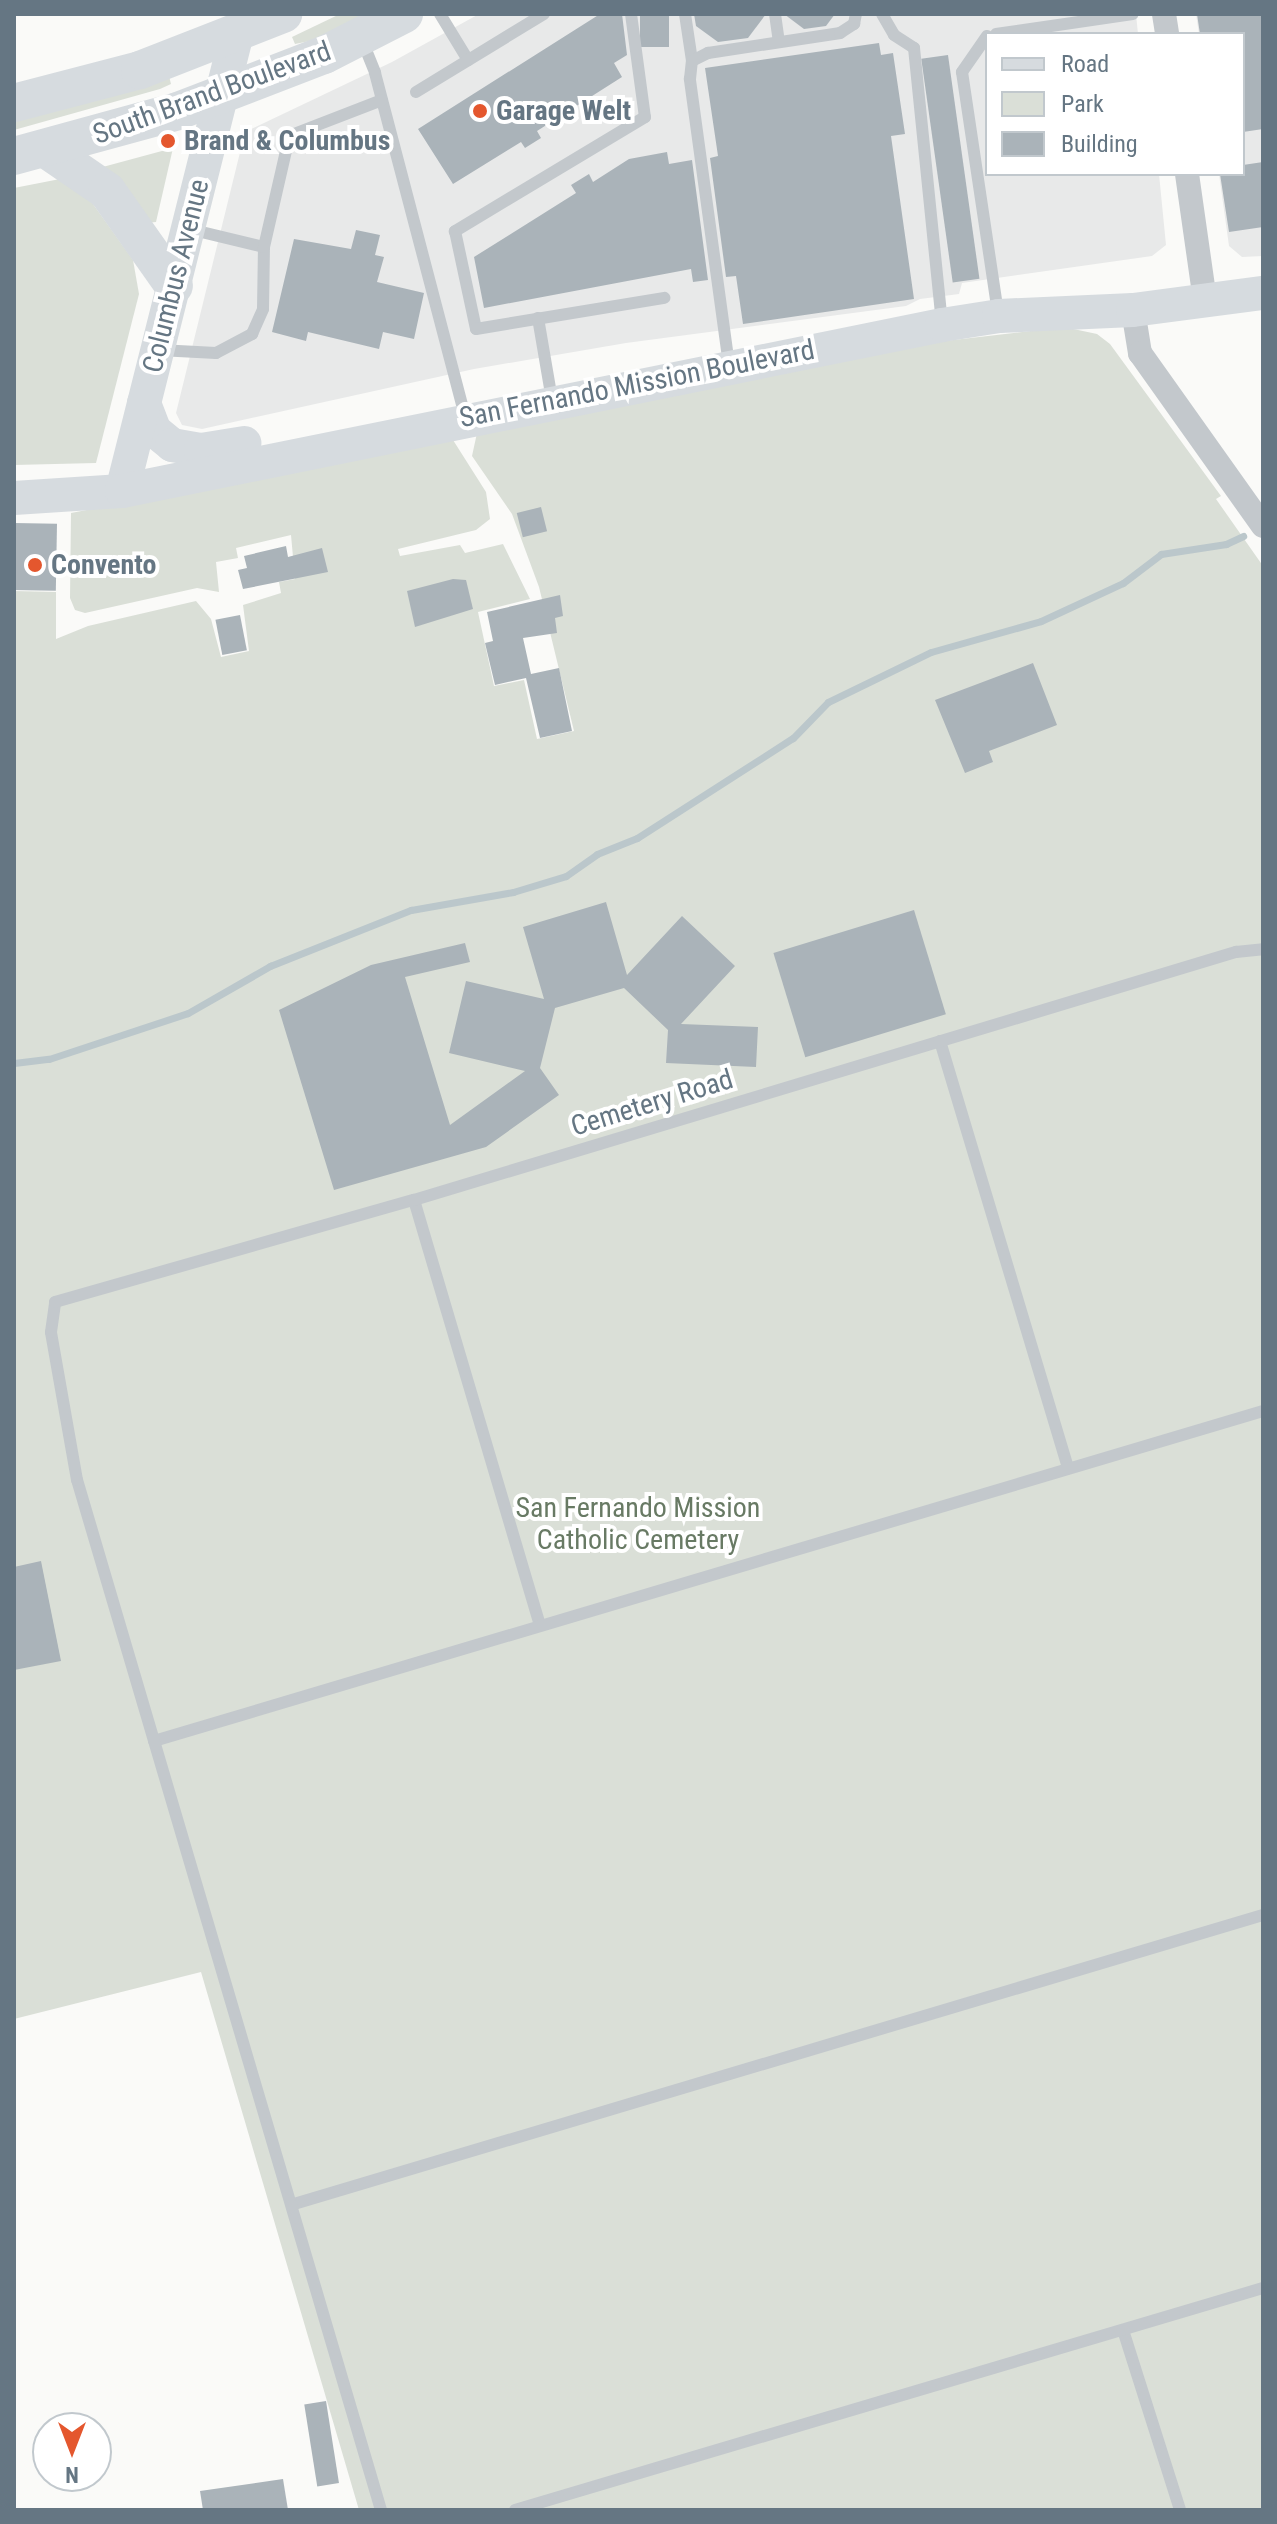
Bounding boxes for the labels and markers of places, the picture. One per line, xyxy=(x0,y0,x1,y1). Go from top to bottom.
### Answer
place label: Garage Welt xyxy=(496,94,631,128)
marker: Garage Welt xyxy=(471,102,489,120)
place label: Brand & Columbus xyxy=(184,124,390,158)
marker: Brand & Columbus xyxy=(159,132,177,150)
place label: Convento xyxy=(51,548,156,582)
marker: Convento xyxy=(26,556,44,574)

